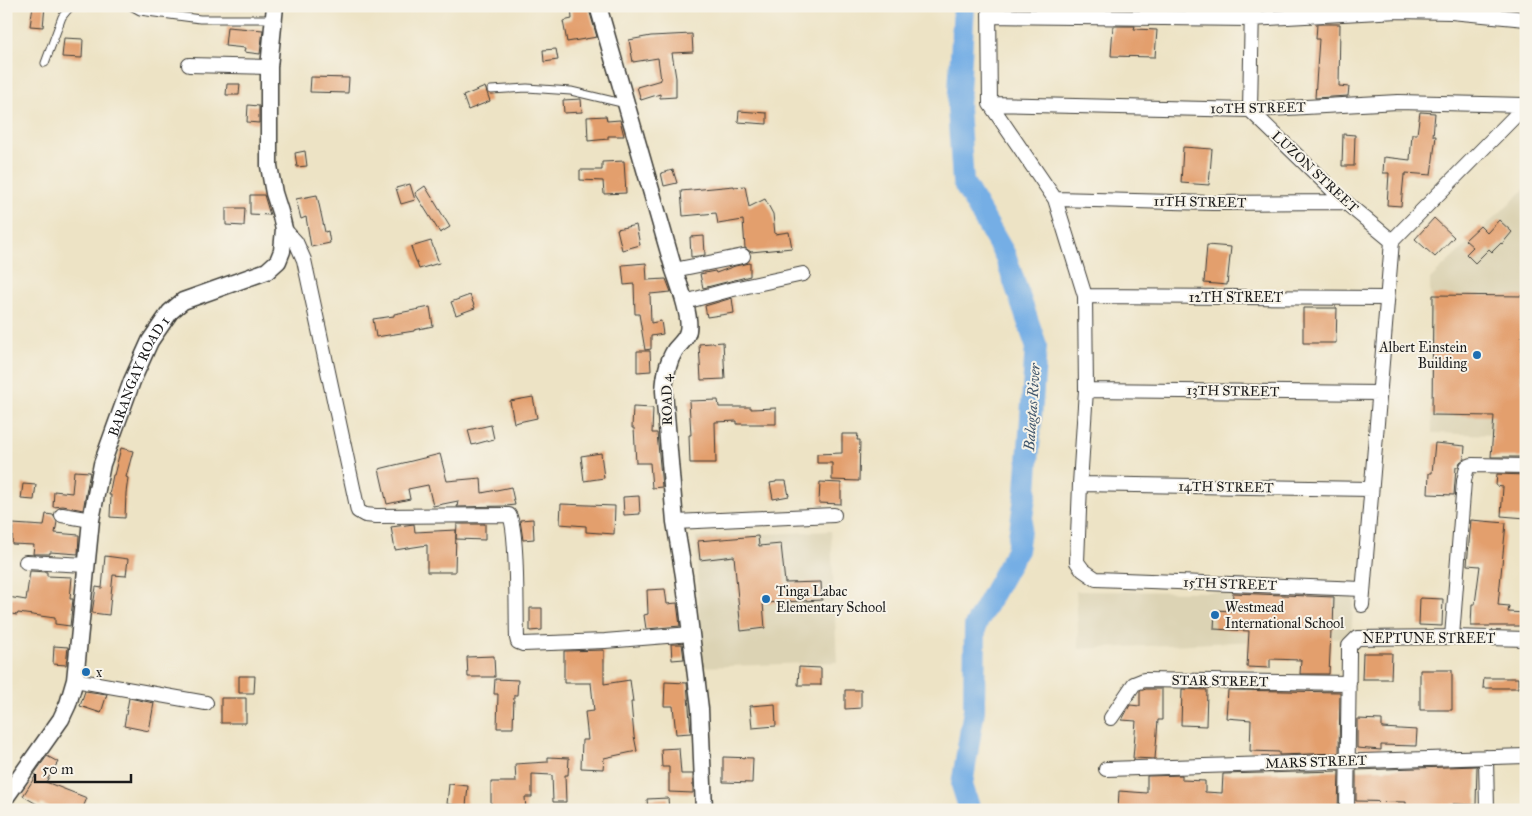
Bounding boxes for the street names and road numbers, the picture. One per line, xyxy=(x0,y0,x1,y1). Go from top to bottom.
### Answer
street label: 10TH STREET xyxy=(1210,99,1306,117)
street label: LUZON STREET xyxy=(1268,127,1362,217)
street label: 11TH STREET xyxy=(1153,193,1247,211)
street label: 12TH STREET xyxy=(1189,289,1284,306)
street label: BARANGAY ROAD 1 xyxy=(104,313,173,439)
street label: ROAD 4 xyxy=(658,373,676,426)
street label: 13TH STREET xyxy=(1186,382,1280,400)
street label: 14TH STREET xyxy=(1178,478,1274,496)
street label: 15TH STREET xyxy=(1183,574,1278,594)
street label: NEPTUNE STREET xyxy=(1363,630,1496,647)
street label: STAR STREET xyxy=(1171,672,1269,690)
street label: MARS STREET xyxy=(1265,752,1368,772)

